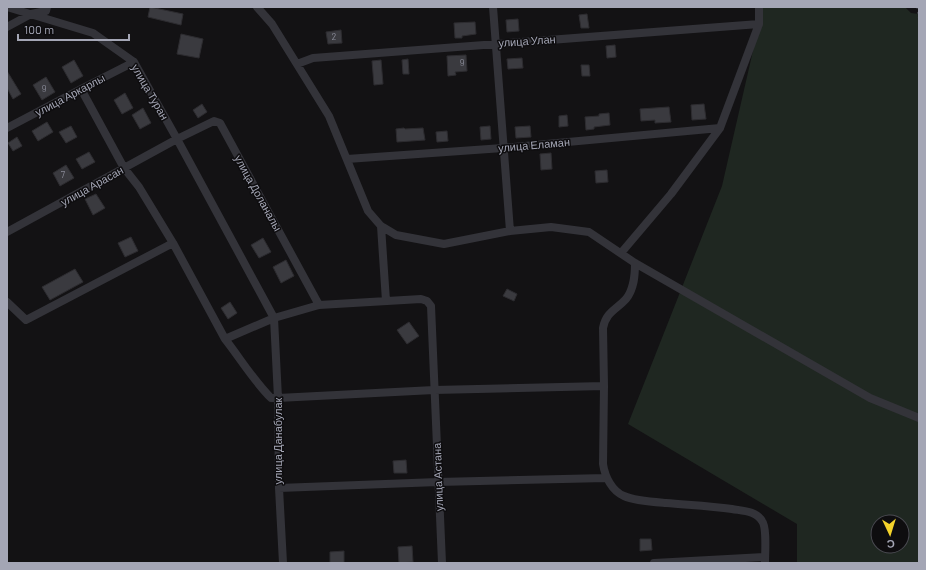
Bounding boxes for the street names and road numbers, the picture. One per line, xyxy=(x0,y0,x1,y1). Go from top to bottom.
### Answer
street label: улица Улан xyxy=(498,32,556,49)
street label: улица Туран xyxy=(129,62,172,122)
street label: улица Аркарлы xyxy=(33,71,107,118)
street label: улица Еламан xyxy=(497,135,570,154)
street label: улица Доланалы xyxy=(232,152,285,233)
street label: улица Арасан xyxy=(58,163,125,208)
street label: улица Данабулак xyxy=(271,397,284,484)
street label: улица Астана xyxy=(430,442,445,511)

